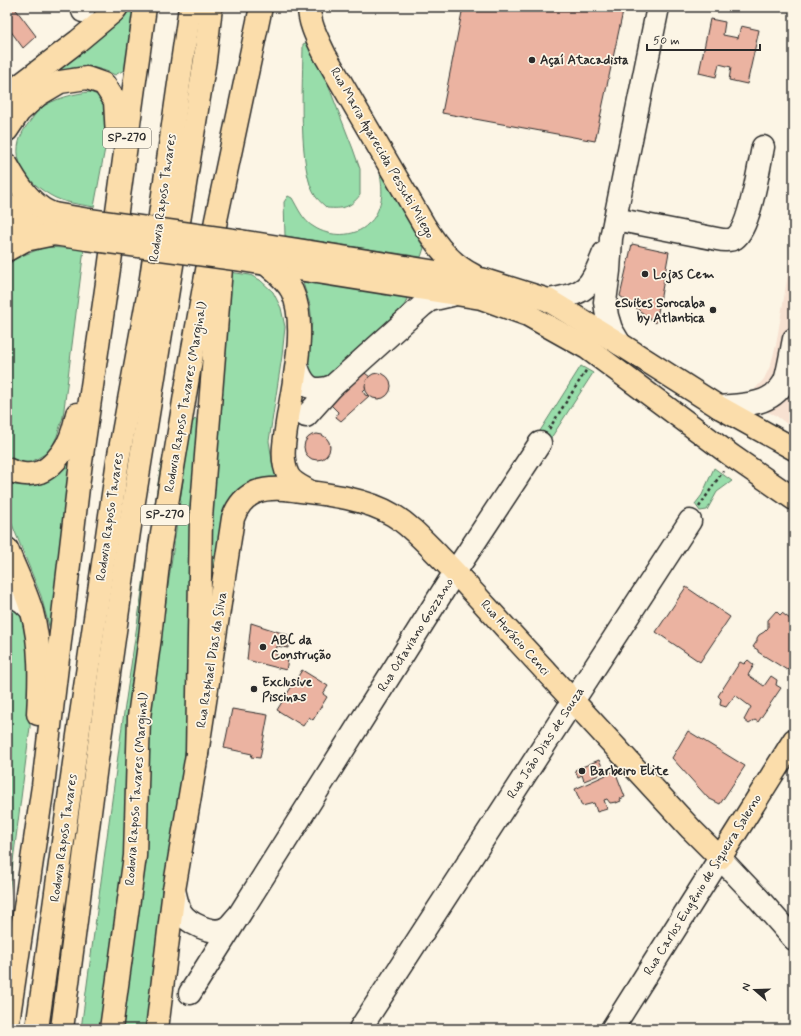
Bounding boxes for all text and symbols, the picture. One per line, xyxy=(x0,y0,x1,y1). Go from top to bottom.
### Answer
scale bar xyxy=(647,26,760,52)
text: 50 m xyxy=(653,33,680,49)
place label: Açaí Atacadista xyxy=(540,52,629,69)
marker: Açaí Atacadista xyxy=(527,55,537,65)
street label: Rua Maria Aparecida Pessuti Milego xyxy=(325,64,438,242)
road number: SP-270 xyxy=(103,128,151,148)
street label: Rodovia Raposo Tavares xyxy=(146,133,180,263)
place label: Lojas Cem xyxy=(653,266,715,284)
marker: Lojas Cem xyxy=(640,269,650,279)
place label: eSuites Sorocaba by Atlantica xyxy=(615,295,705,327)
street label: Rodovia Raposo Tavares (Marginal) xyxy=(161,300,212,494)
marker: eSuites Sorocaba by Atlantica xyxy=(708,305,718,315)
street label: Rodovia Raposo Tavares xyxy=(93,452,127,582)
road number: SP-270 xyxy=(141,505,189,525)
street label: Rua Octaviano Gozzano xyxy=(374,575,458,695)
street label: Rua Raphael Dias da Silva xyxy=(193,590,231,729)
street label: Rua Horácio Cenci xyxy=(477,597,554,679)
place label: ABC da Construção xyxy=(271,632,331,664)
marker: ABC da Construção xyxy=(258,642,268,652)
place label: Exclusive Piscinas xyxy=(262,674,313,706)
marker: Exclusive Piscinas xyxy=(249,684,259,694)
street label: Rua João Dias de Souza xyxy=(503,684,589,802)
street label: Rodovia Raposo Tavares (Marginal) xyxy=(122,692,153,886)
place label: Barbeiro Elite xyxy=(590,763,669,780)
marker: Barbeiro Elite xyxy=(577,766,587,776)
street label: Rodovia Raposo Tavares xyxy=(47,773,81,903)
street label: Rua Carlos Eugênio de Siqueira Salerno xyxy=(640,791,766,979)
north arrow xyxy=(735,970,775,1010)
text: N xyxy=(739,981,754,993)

